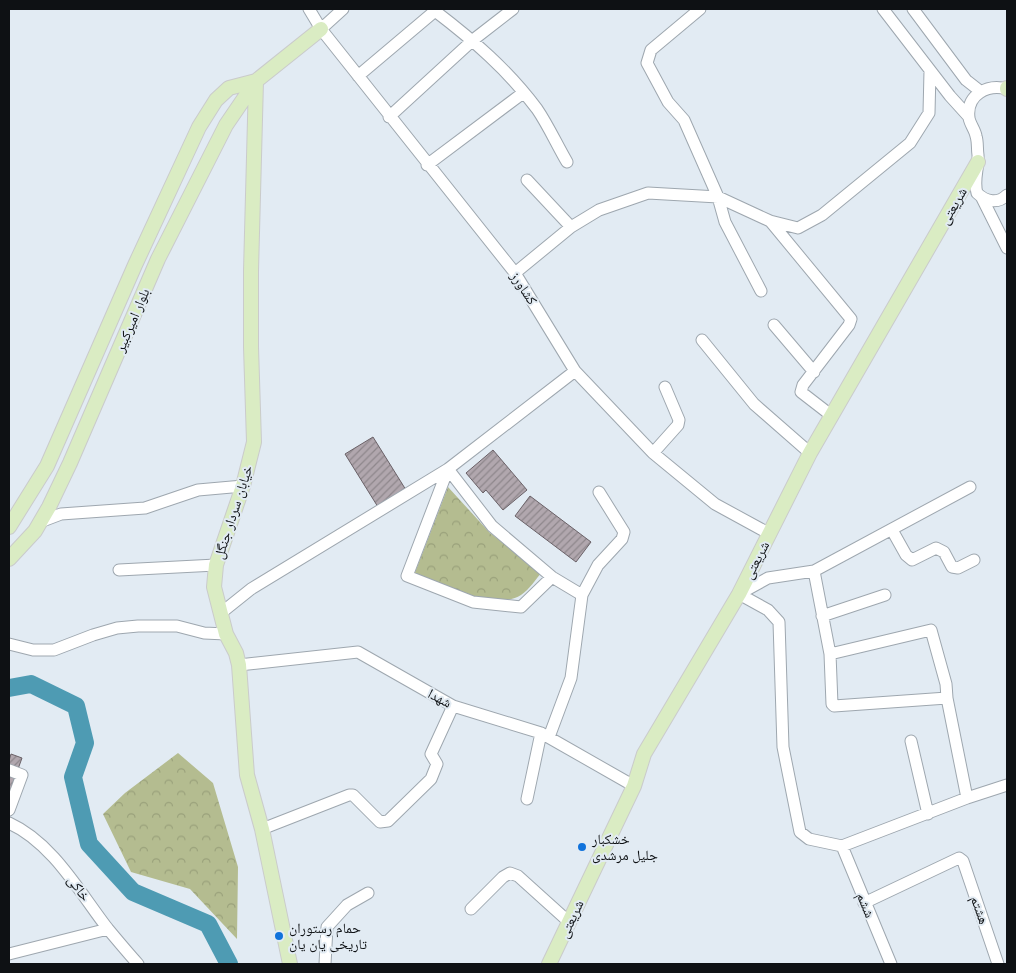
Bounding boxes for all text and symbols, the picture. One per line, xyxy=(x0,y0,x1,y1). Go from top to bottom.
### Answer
street label: شریعتی xyxy=(935,184,971,228)
street label: کشاورز xyxy=(506,267,541,308)
street label: بلوار امیرکبیر xyxy=(110,285,153,355)
street label: خیابان سردار جنگل xyxy=(209,463,257,561)
street label: شریعتی xyxy=(739,538,773,582)
street label: شهدا xyxy=(425,684,455,712)
place label: خشکبار جلیل مرشدی xyxy=(591,830,658,864)
marker: خشکبار جلیل مرشدی xyxy=(576,841,588,853)
street label: خاکی xyxy=(64,871,95,905)
street label: ششم xyxy=(852,890,879,921)
street label: هشتم xyxy=(966,893,993,927)
street label: شریعتی xyxy=(554,897,588,941)
place label: حمام رستوران تاریخی یان یان xyxy=(289,919,367,953)
marker: حمام رستوران تاریخی یان یان xyxy=(273,930,285,942)

